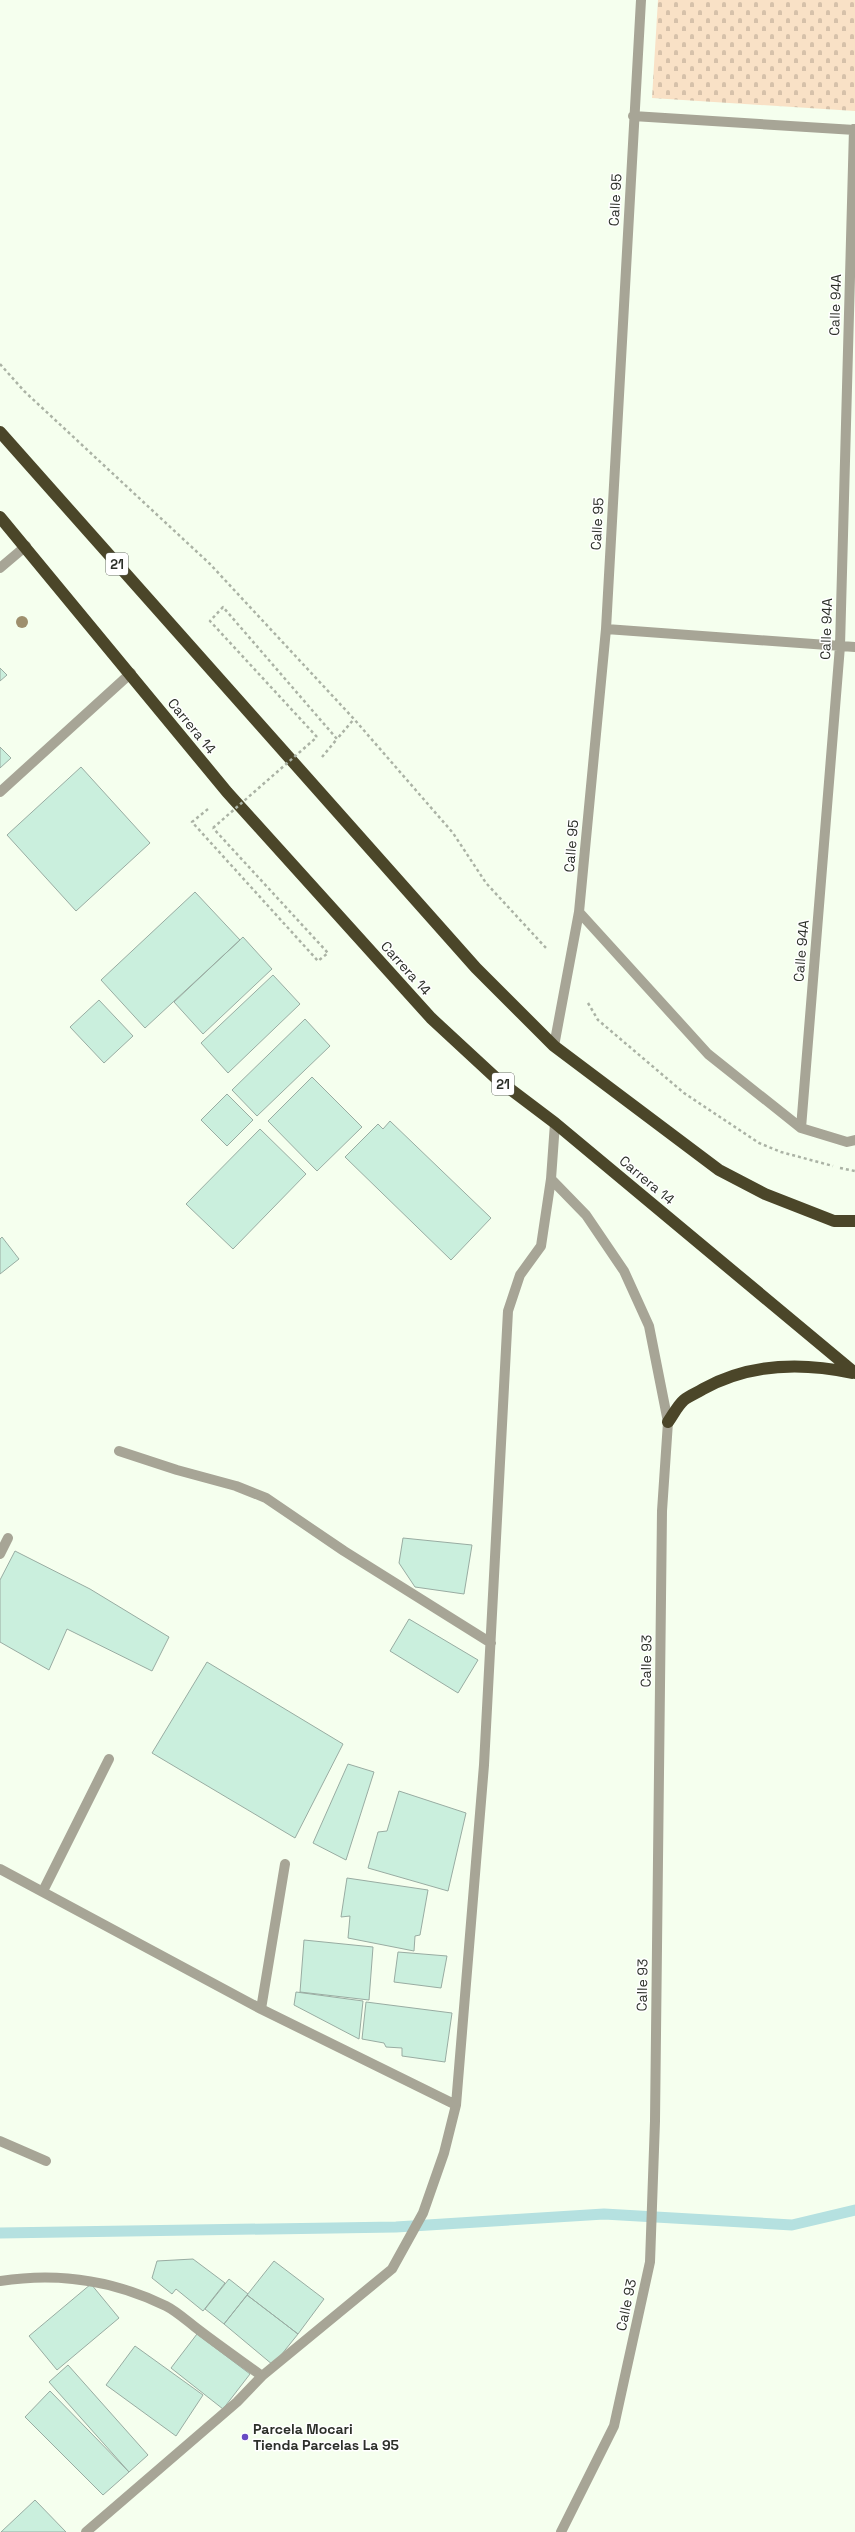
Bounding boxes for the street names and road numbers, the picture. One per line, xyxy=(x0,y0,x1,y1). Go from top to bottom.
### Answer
street label: Calle 95 xyxy=(605,173,625,227)
street label: Calle 94A xyxy=(825,274,845,336)
street label: Calle 95 xyxy=(587,497,607,551)
road number: 21 xyxy=(106,553,128,575)
street label: Calle 94A xyxy=(816,598,836,660)
street label: Carrera 14 xyxy=(164,694,220,758)
street label: Calle 95 xyxy=(560,819,582,873)
street label: Calle 94A xyxy=(789,919,813,983)
street label: Carrera 14 xyxy=(377,937,435,999)
road number: 21 xyxy=(492,1073,514,1095)
street label: Carrera 14 xyxy=(616,1152,679,1209)
street label: Calle 93 xyxy=(637,1634,655,1688)
street label: Calle 93 xyxy=(633,1958,651,2012)
street label: Calle 93 xyxy=(612,2277,640,2333)

